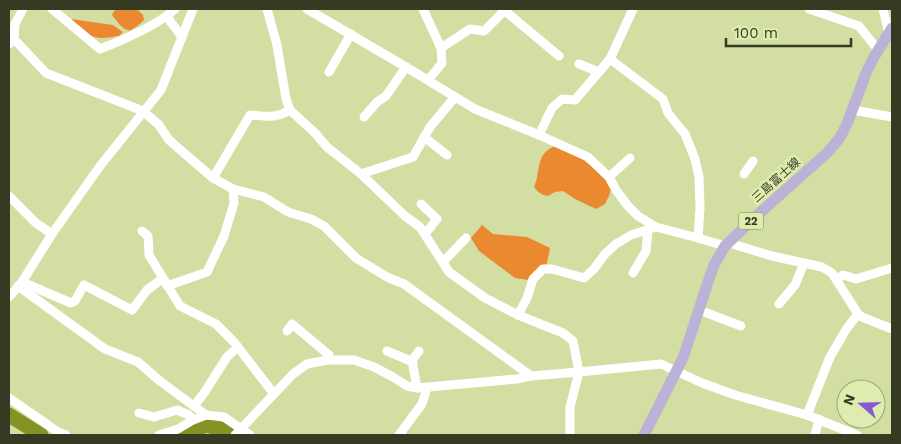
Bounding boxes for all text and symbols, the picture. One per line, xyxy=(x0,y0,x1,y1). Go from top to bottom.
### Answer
scale bar xyxy=(726,15,851,47)
text: 100 m xyxy=(734,24,778,42)
street label: 三島富士線 xyxy=(749,155,803,205)
road number: 22 xyxy=(738,212,764,230)
north arrow xyxy=(836,379,886,429)
text: N xyxy=(839,392,858,407)

